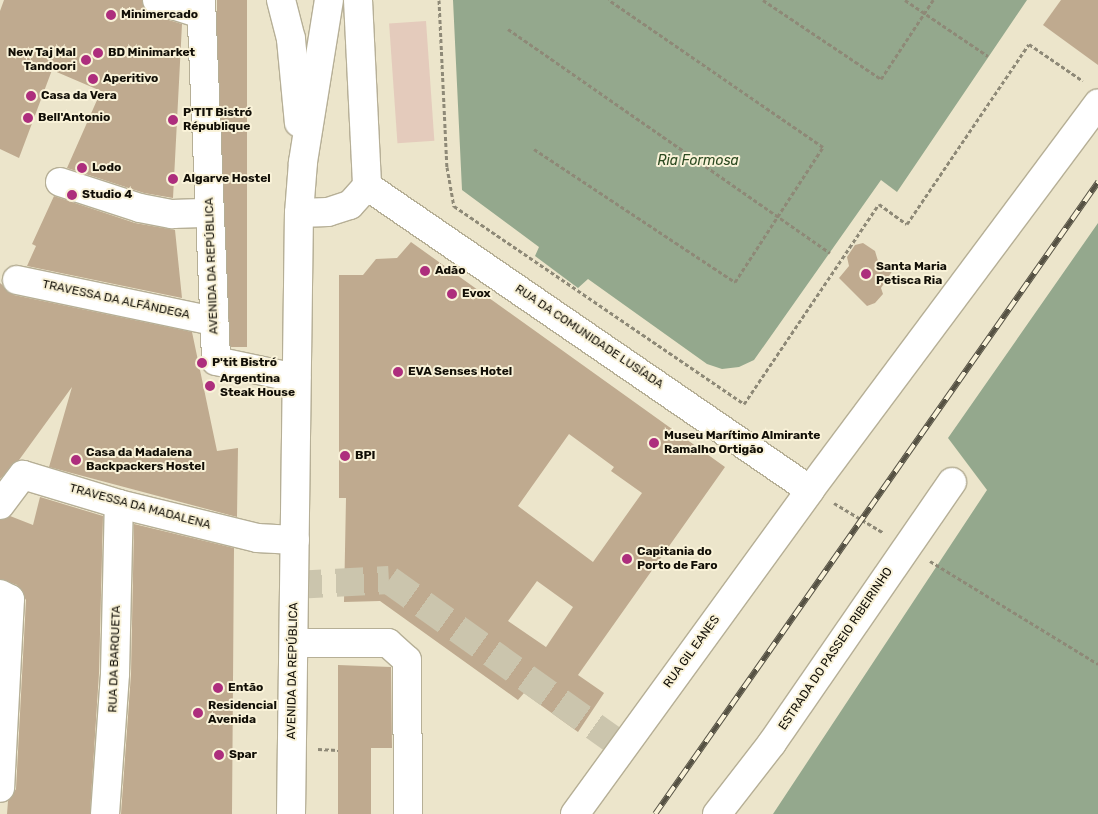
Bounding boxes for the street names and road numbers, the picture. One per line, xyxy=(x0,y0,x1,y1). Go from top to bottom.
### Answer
street label: AVENIDA DA REPÚBLICA xyxy=(202,197,222,335)
street label: TRAVESSA DA ALFÂNDEGA xyxy=(40,277,192,323)
street label: RUA DA COMUNIDADE LUSÍADA xyxy=(512,282,666,392)
street label: TRAVESSA DA MADALENA xyxy=(67,481,213,533)
street label: ESTRADA DO PASSEIO RIBEIRINHO xyxy=(776,565,896,733)
street label: AVENIDA DA REPÚBLICA xyxy=(285,602,301,740)
street label: RUA DA BARQUETA xyxy=(106,605,124,713)
street label: RUA GIL EANES xyxy=(661,613,723,691)

